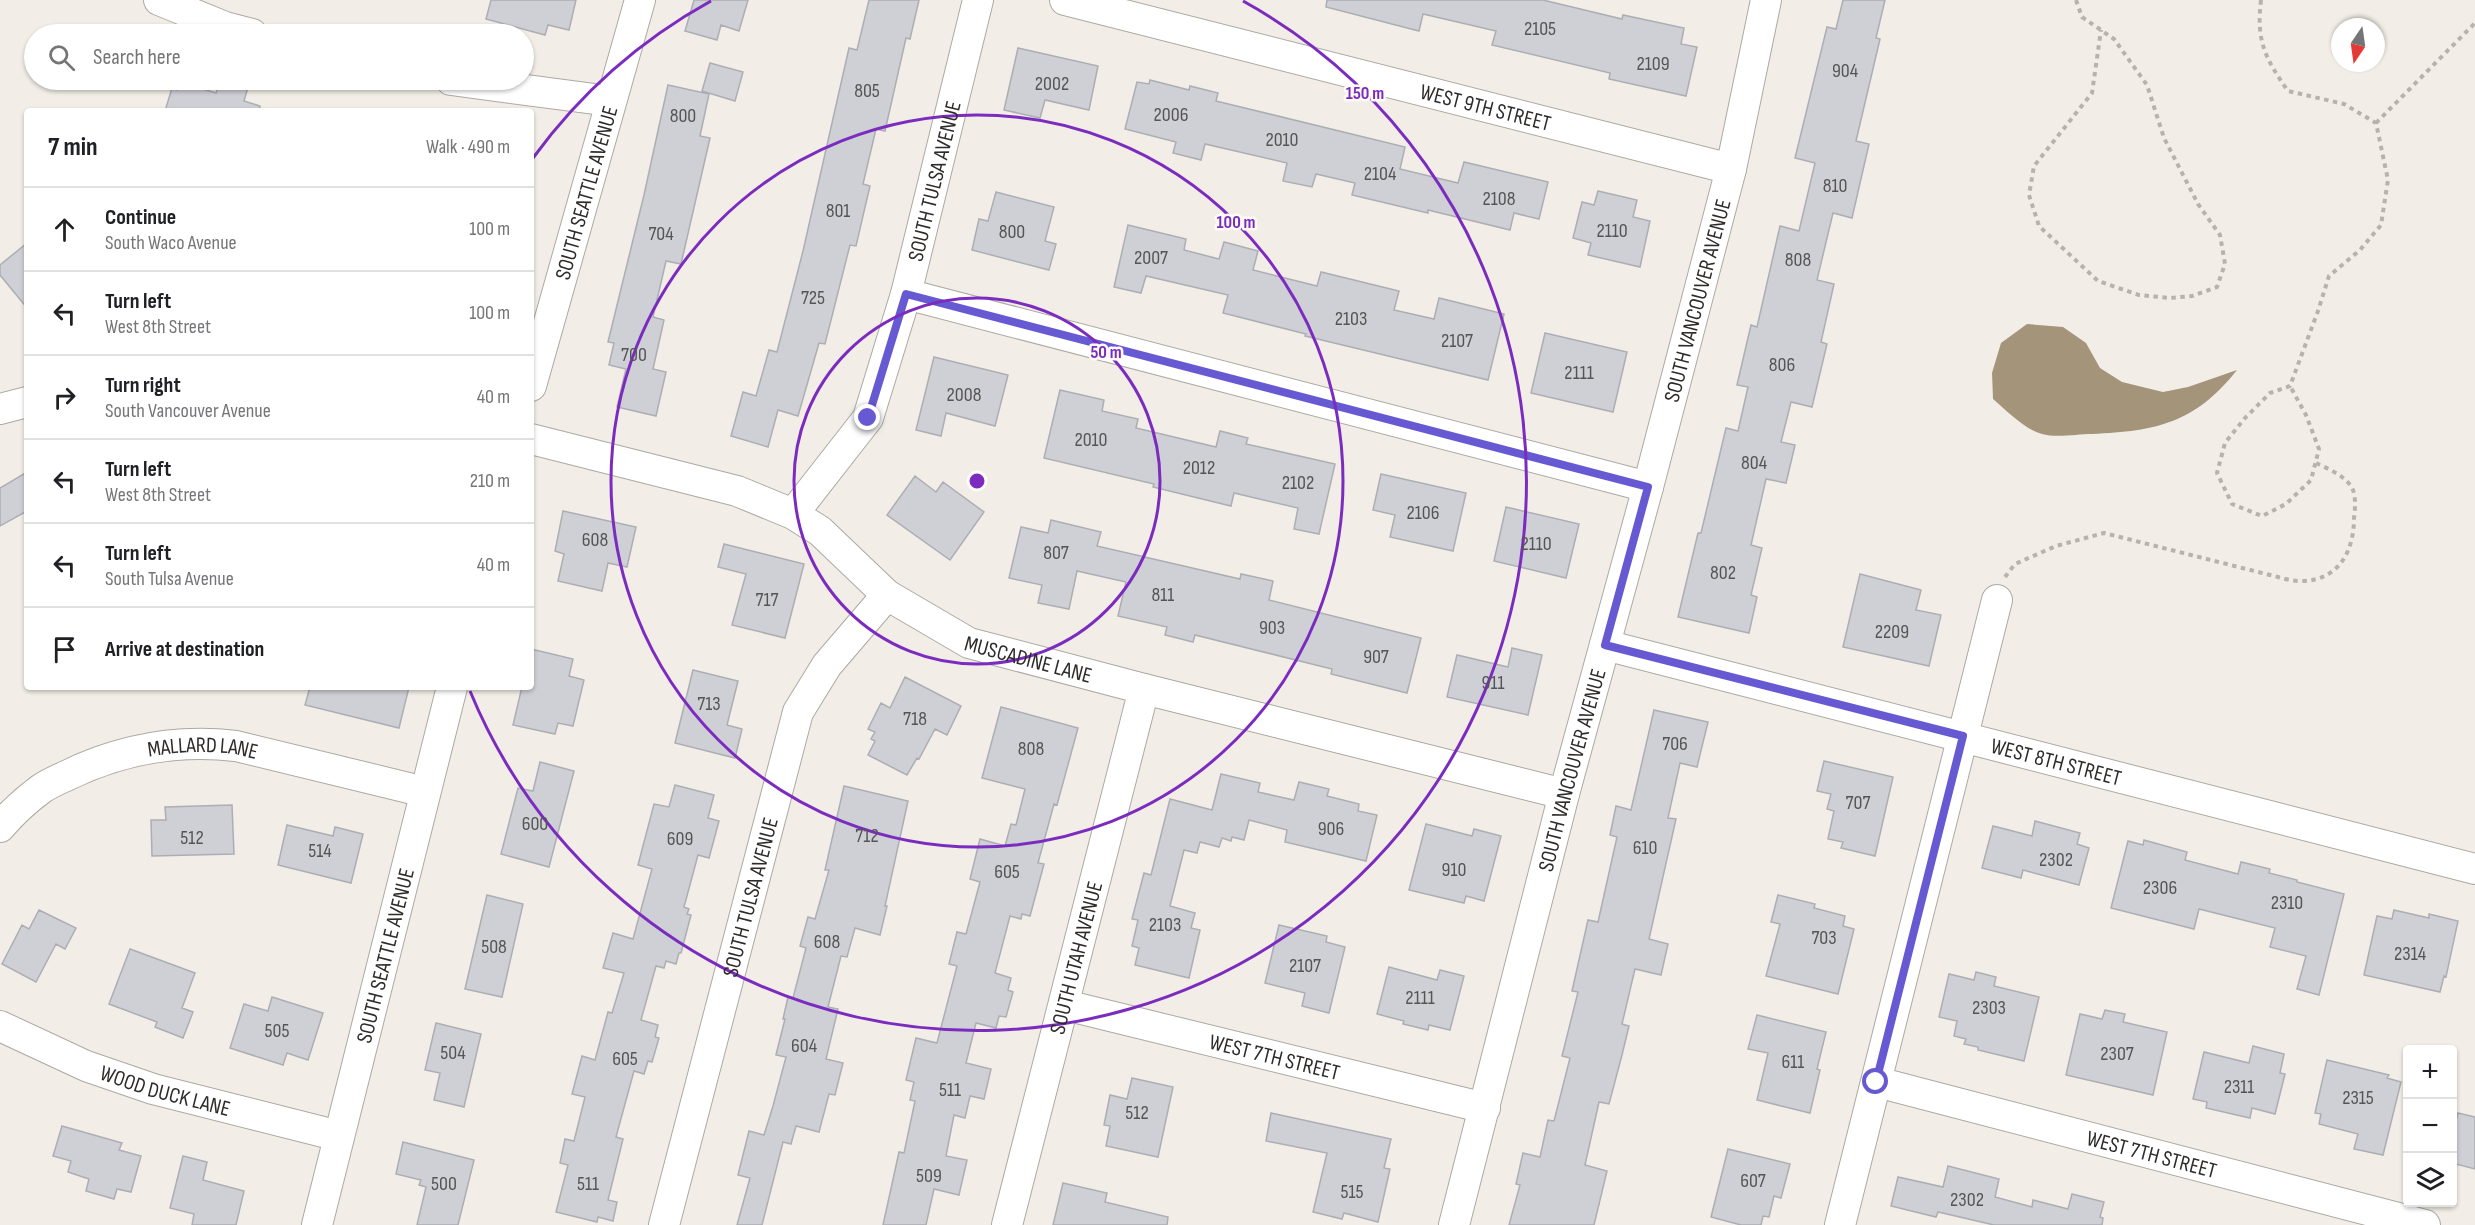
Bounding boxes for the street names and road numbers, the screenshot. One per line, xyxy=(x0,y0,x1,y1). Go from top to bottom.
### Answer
street label: WEST 9TH STREET xyxy=(1417,79,1554,138)
street label: SOUTH TULSA AVENUE xyxy=(903,98,968,264)
street label: SOUTH SEATTLE AVENUE xyxy=(550,103,624,283)
street label: SOUTH VANCOUVER AVENUE xyxy=(1659,196,1738,405)
street label: MUSCADINE LANE xyxy=(961,630,1095,690)
street label: SOUTH VANCOUVER AVENUE xyxy=(1533,666,1613,874)
street label: MALLARD LANE xyxy=(146,732,261,766)
street label: WEST 8TH STREET xyxy=(1988,733,2124,792)
street label: SOUTH TULSA AVENUE xyxy=(717,815,785,980)
street label: SOUTH SEATTLE AVENUE xyxy=(351,866,421,1046)
street label: SOUTH UTAH AVENUE xyxy=(1044,879,1109,1037)
street label: WEST 7TH STREET xyxy=(1206,1029,1343,1087)
street label: WOOD DUCK LANE xyxy=(96,1060,233,1123)
street label: WEST 7TH STREET xyxy=(2083,1125,2220,1185)

